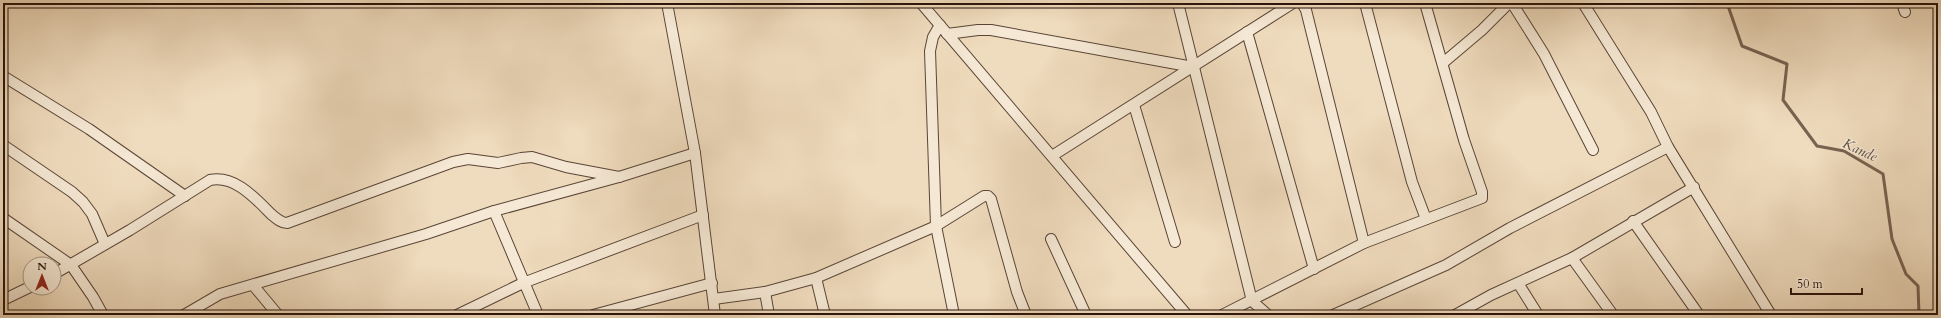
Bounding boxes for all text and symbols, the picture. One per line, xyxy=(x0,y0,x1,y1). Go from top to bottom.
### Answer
water label: Kande xyxy=(1840,134,1881,166)
north arrow xyxy=(22,256,62,296)
text: N xyxy=(37,259,47,274)
scale bar xyxy=(1791,270,1862,296)
text: 50 m xyxy=(1797,276,1824,292)

